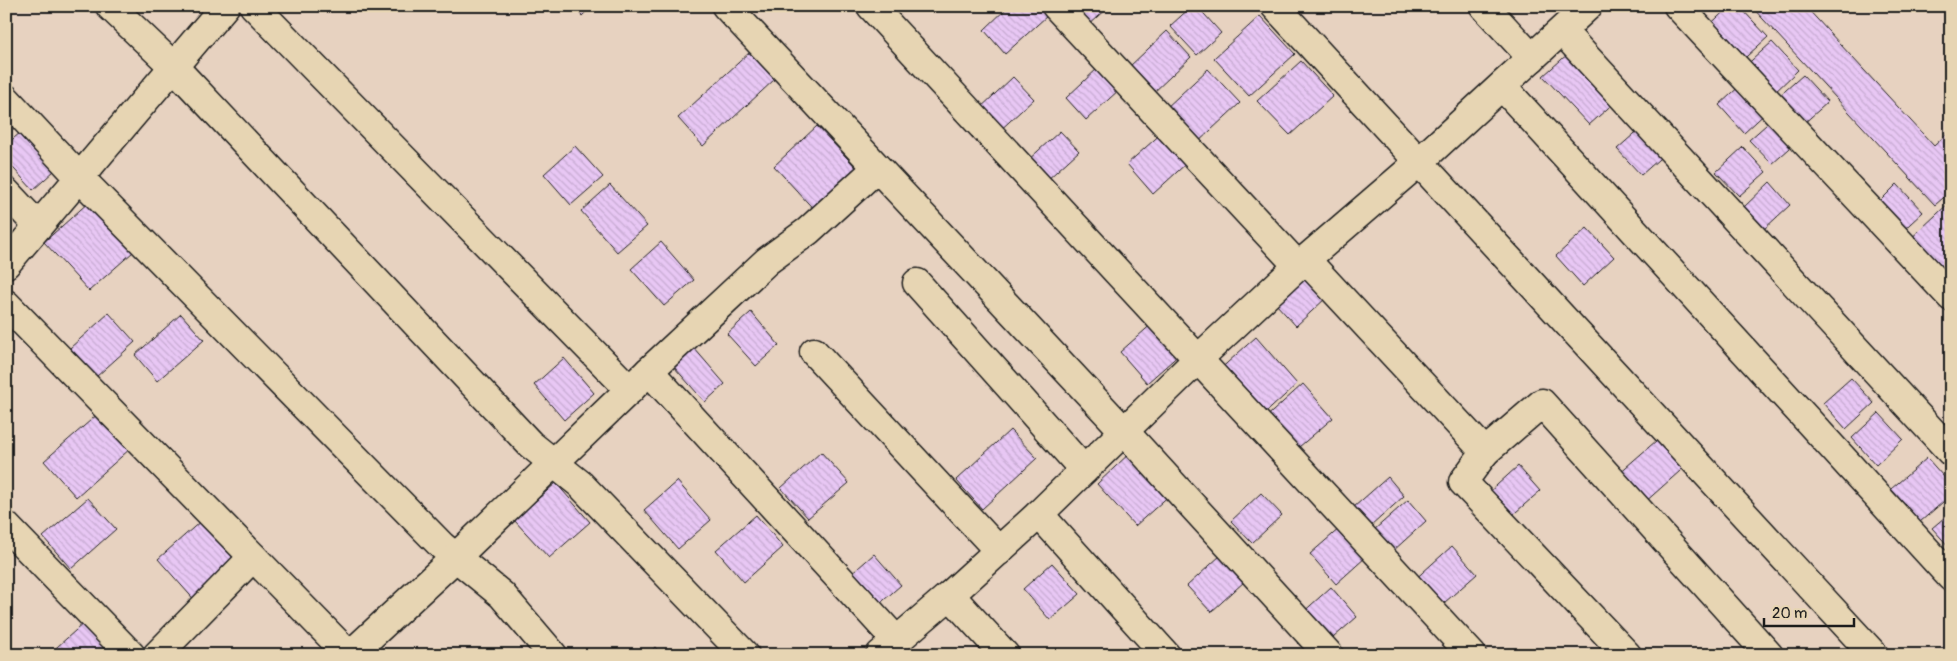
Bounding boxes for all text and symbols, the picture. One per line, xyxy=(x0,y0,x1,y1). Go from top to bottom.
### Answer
scale bar xyxy=(1764,596,1854,628)
text: 20 m xyxy=(1772,604,1807,623)

